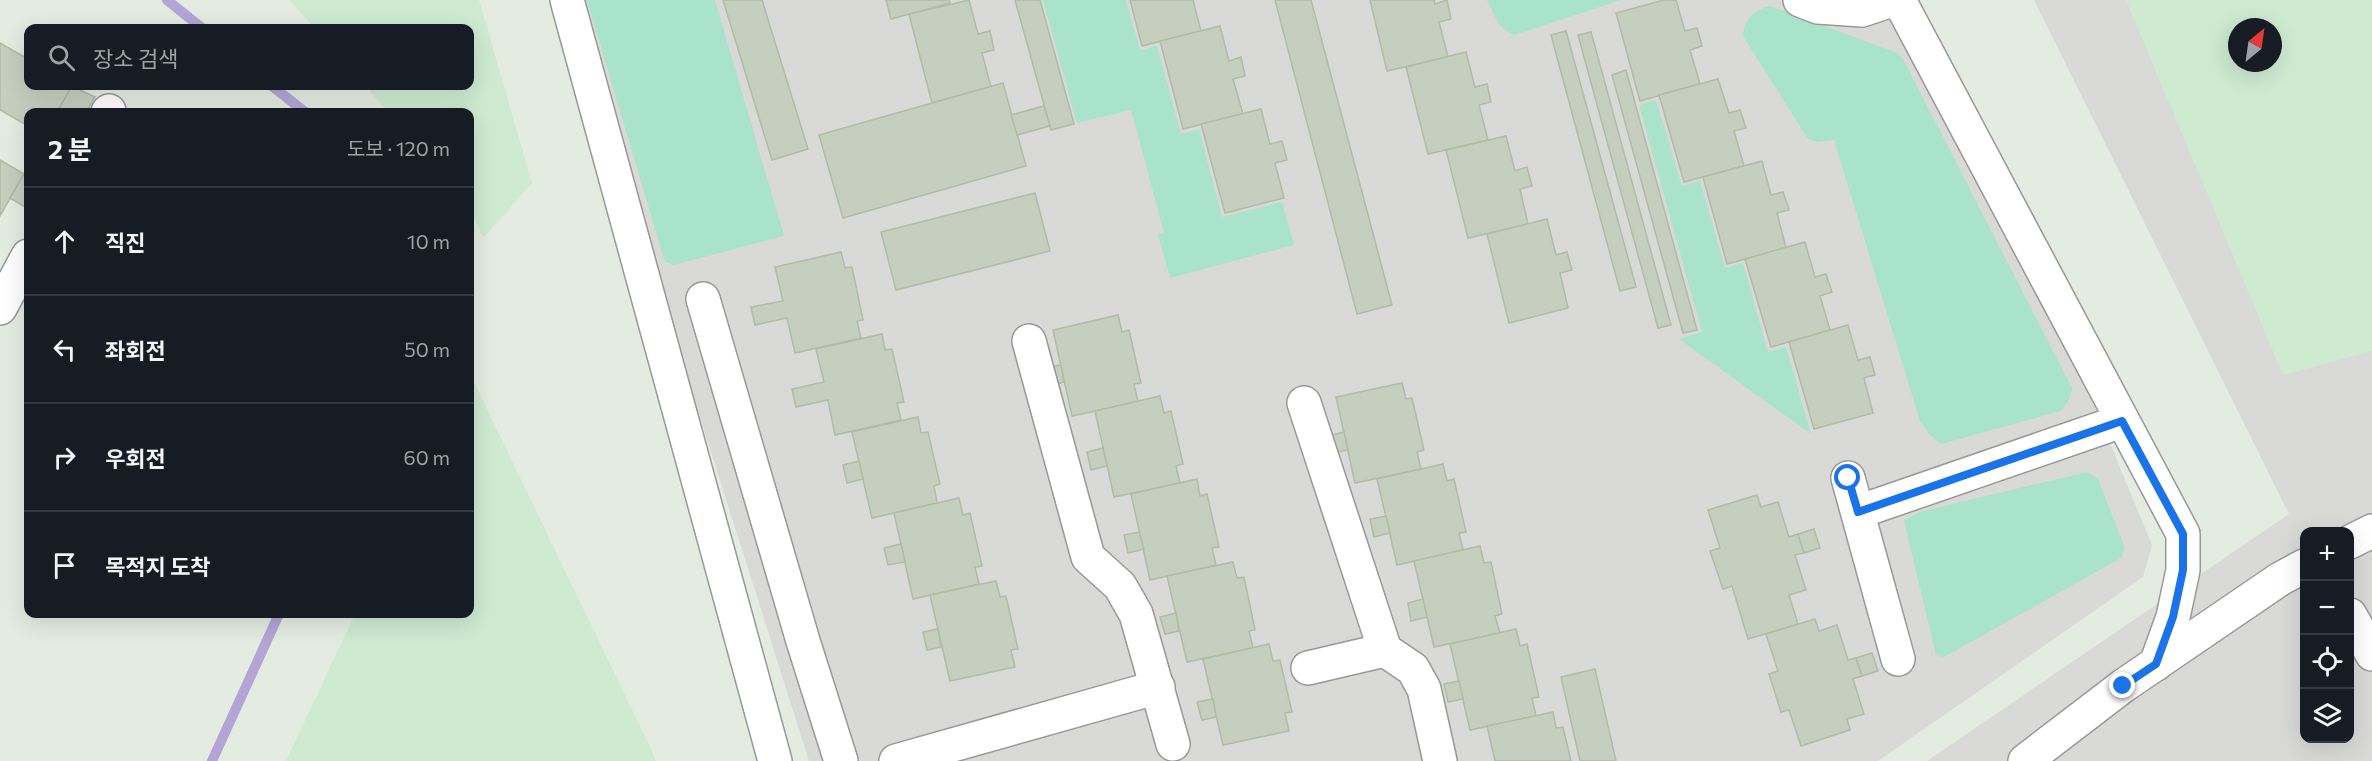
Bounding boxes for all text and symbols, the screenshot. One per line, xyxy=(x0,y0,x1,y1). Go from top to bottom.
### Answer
north arrow xyxy=(2228,18,2282,72)
search box xyxy=(24,24,474,90)
icon: search xyxy=(45,41,78,74)
text: 장소 검색 xyxy=(93,45,178,72)
text: 2 분 xyxy=(48,133,92,164)
text: 도보 · 120 m xyxy=(347,136,450,160)
icon: ahead xyxy=(48,225,81,258)
text: 직진 xyxy=(105,229,145,256)
text: 10 m xyxy=(407,229,450,253)
icon: left xyxy=(48,333,81,366)
text: 좌회전 xyxy=(105,337,166,364)
text: 50 m xyxy=(404,337,450,361)
icon: right xyxy=(48,441,81,474)
text: 우회전 xyxy=(105,445,166,472)
text: 60 m xyxy=(404,445,450,469)
route start xyxy=(1834,464,1860,490)
map controls xyxy=(2300,527,2354,743)
button: + xyxy=(2300,527,2354,581)
icon: arrive xyxy=(48,549,81,582)
text: 목적지 도착 xyxy=(105,553,210,580)
button: − xyxy=(2300,581,2354,635)
button: locate xyxy=(2300,635,2354,689)
route end xyxy=(2109,672,2135,698)
button: layers xyxy=(2300,689,2354,743)

